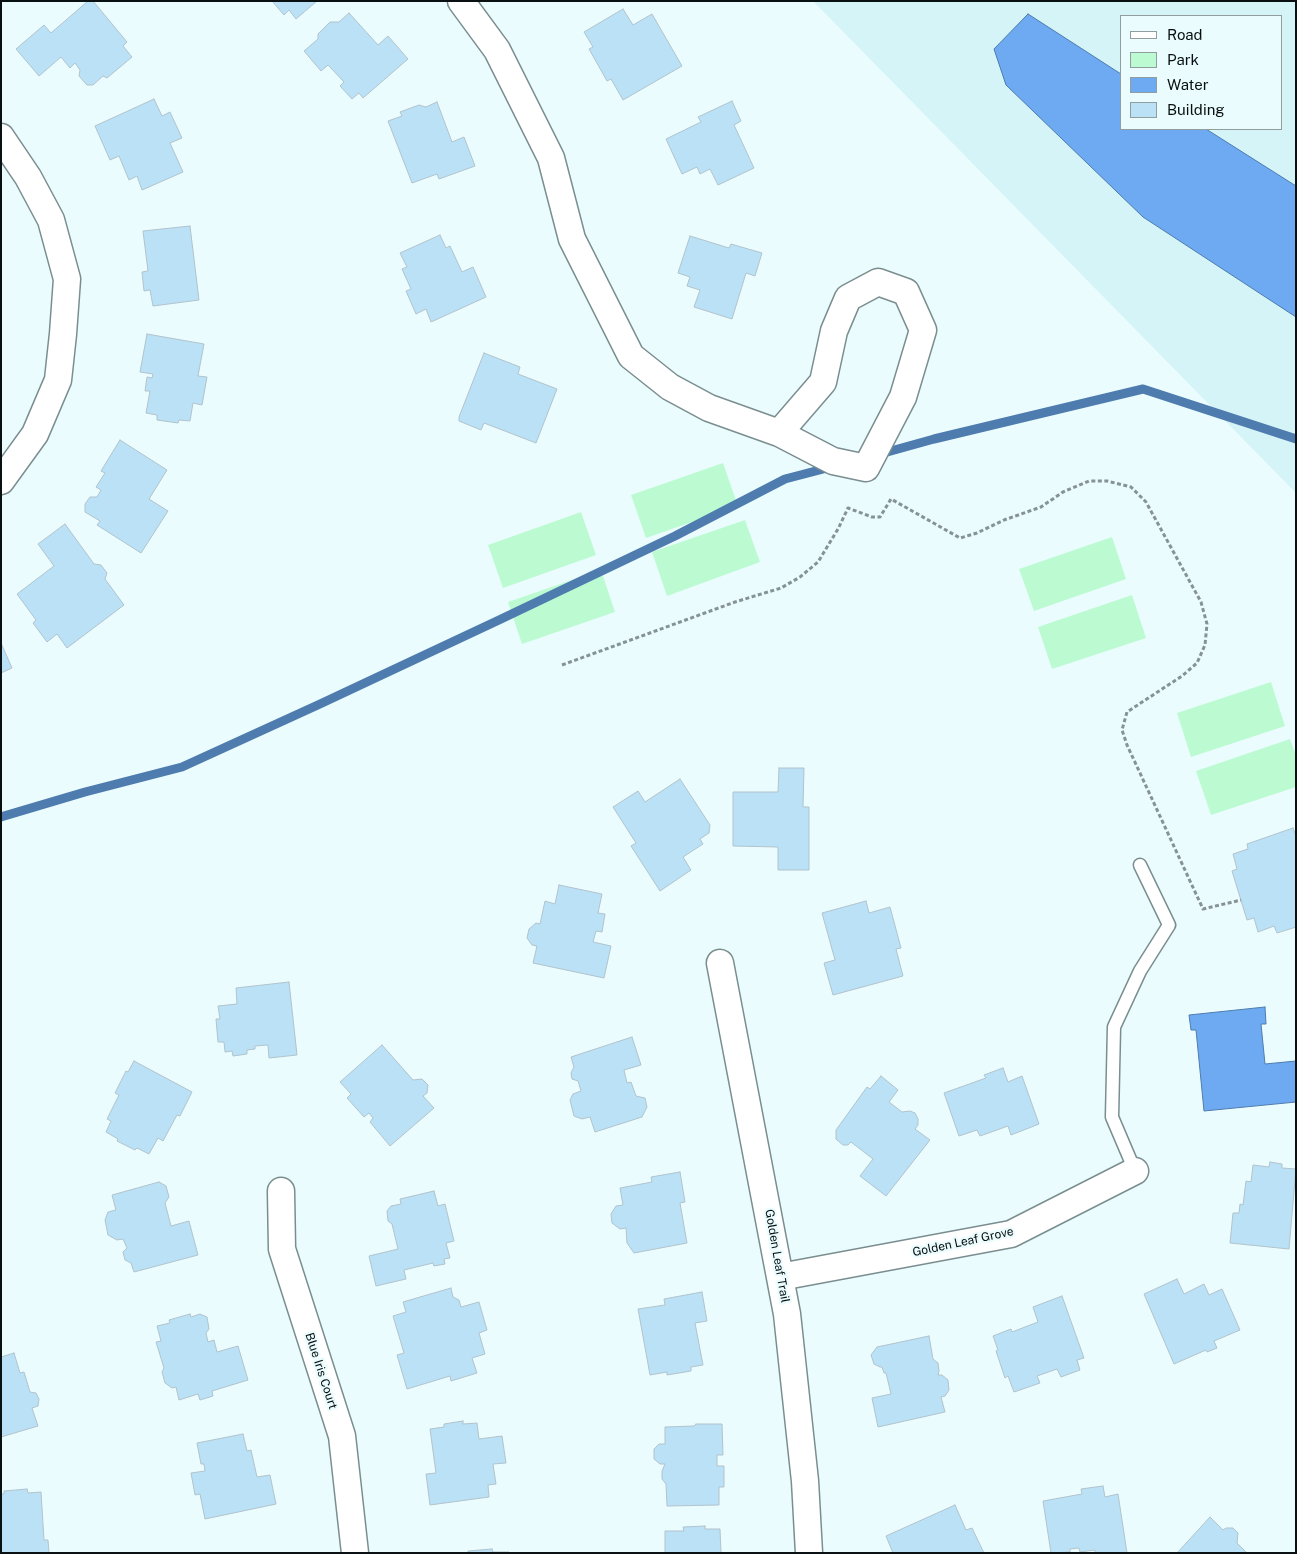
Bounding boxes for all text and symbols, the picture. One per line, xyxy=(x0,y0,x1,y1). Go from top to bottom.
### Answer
legend xyxy=(1120,15,1282,130)
text: Road xyxy=(1167,26,1203,43)
text: Park xyxy=(1167,51,1199,68)
text: Water xyxy=(1167,76,1209,93)
text: Building xyxy=(1167,101,1225,118)
street label: Golden Leaf Trail xyxy=(762,1208,792,1304)
street label: Golden Leaf Grove xyxy=(911,1224,1015,1260)
street label: Blue Iris Court xyxy=(302,1331,340,1411)

